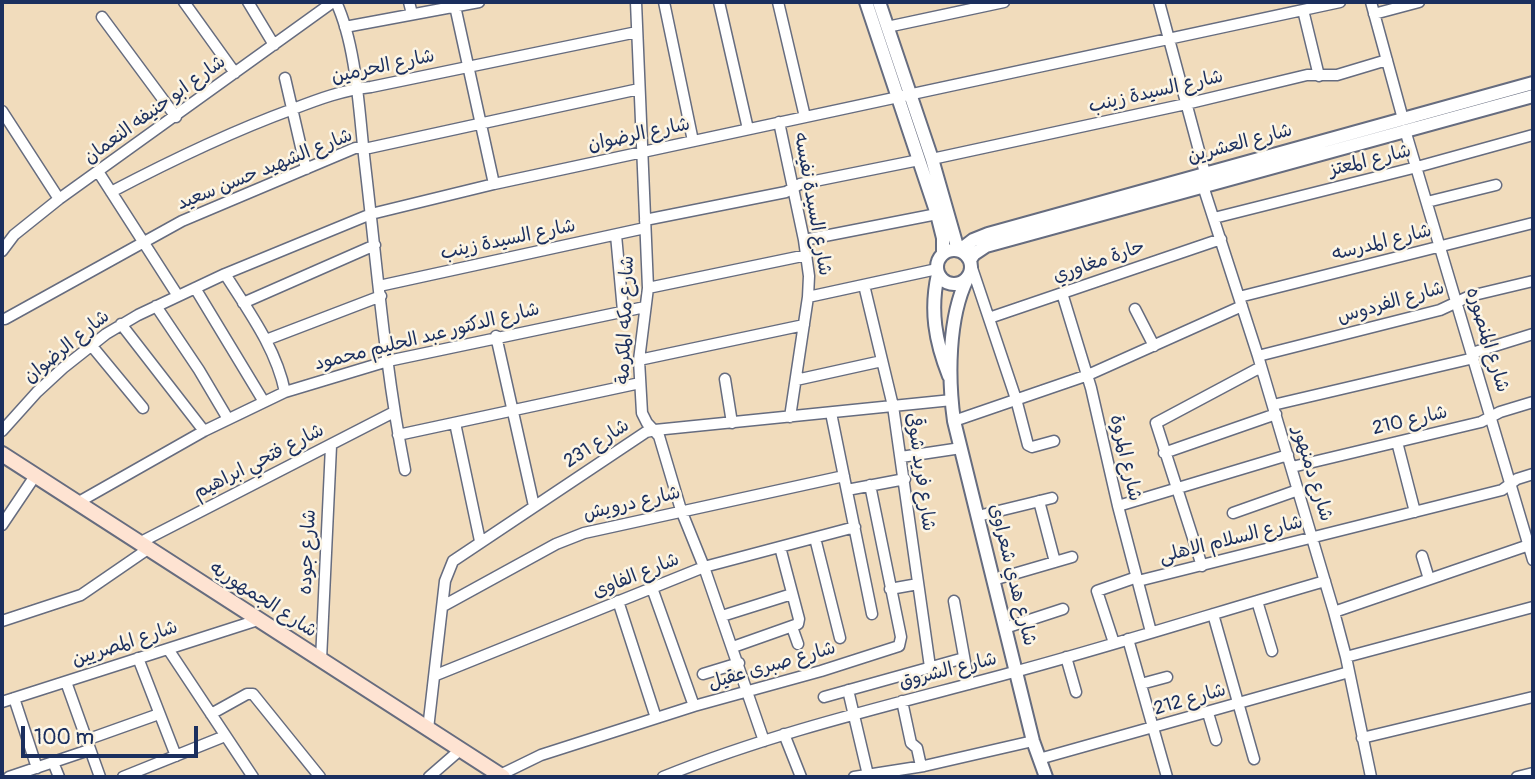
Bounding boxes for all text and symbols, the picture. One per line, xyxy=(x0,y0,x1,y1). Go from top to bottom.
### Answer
street label: شارع الحرمين xyxy=(329,45,437,89)
street label: شارع ابو حنيفه النعمان xyxy=(79,51,231,169)
street label: شارع السيدة زينب xyxy=(1086,65,1226,119)
street label: شارع الرضوان xyxy=(586,113,692,157)
street label: شارع العشرين xyxy=(1185,119,1295,169)
street label: شارع الشهيد حسن سعيد xyxy=(174,124,356,216)
street label: شارع السيدة نفيسه xyxy=(788,130,836,278)
street label: شارع المعتز xyxy=(1326,140,1414,182)
street label: شارع السيدة زينب xyxy=(438,215,578,265)
street label: شارع المدرسه xyxy=(1330,220,1434,266)
street label: حارة مغاوري xyxy=(1050,236,1148,288)
street label: شارع مكه المكرمة xyxy=(612,255,640,385)
street label: شارع الفردوس xyxy=(1335,277,1447,329)
street label: شارع المنصوره xyxy=(1460,285,1514,395)
street label: شارع الدكتور عبد الحليم محمود xyxy=(312,298,542,376)
street label: شارع الرضوان xyxy=(19,305,115,389)
street label: شارع 210 xyxy=(1370,401,1450,441)
street label: شارع فريد شوقى xyxy=(900,411,940,533)
street label: شارع المروة xyxy=(1104,413,1146,503)
street label: شارع 231 xyxy=(560,414,634,474)
street label: شارع فتحي ابراهيم xyxy=(190,419,328,505)
street label: شارع دمنهور xyxy=(1287,424,1337,524)
street label: شارع درويش xyxy=(581,482,683,526)
street label: شارع هدي شعراوى xyxy=(983,502,1041,648)
street label: شارع جوده xyxy=(294,509,322,595)
street label: شارع السلام الاهلى xyxy=(1157,511,1305,569)
street label: شارع الفاوى xyxy=(589,548,683,604)
street label: شارع الجمهوريه xyxy=(205,557,321,643)
street label: شارع المصريين xyxy=(69,616,181,672)
street label: شارع صبرى عقيل xyxy=(706,637,838,695)
street label: شارع الشروق xyxy=(897,648,999,694)
street label: شارع 212 xyxy=(1151,679,1229,721)
scale bar xyxy=(24,712,201,756)
text: 100 m xyxy=(34,724,94,751)

